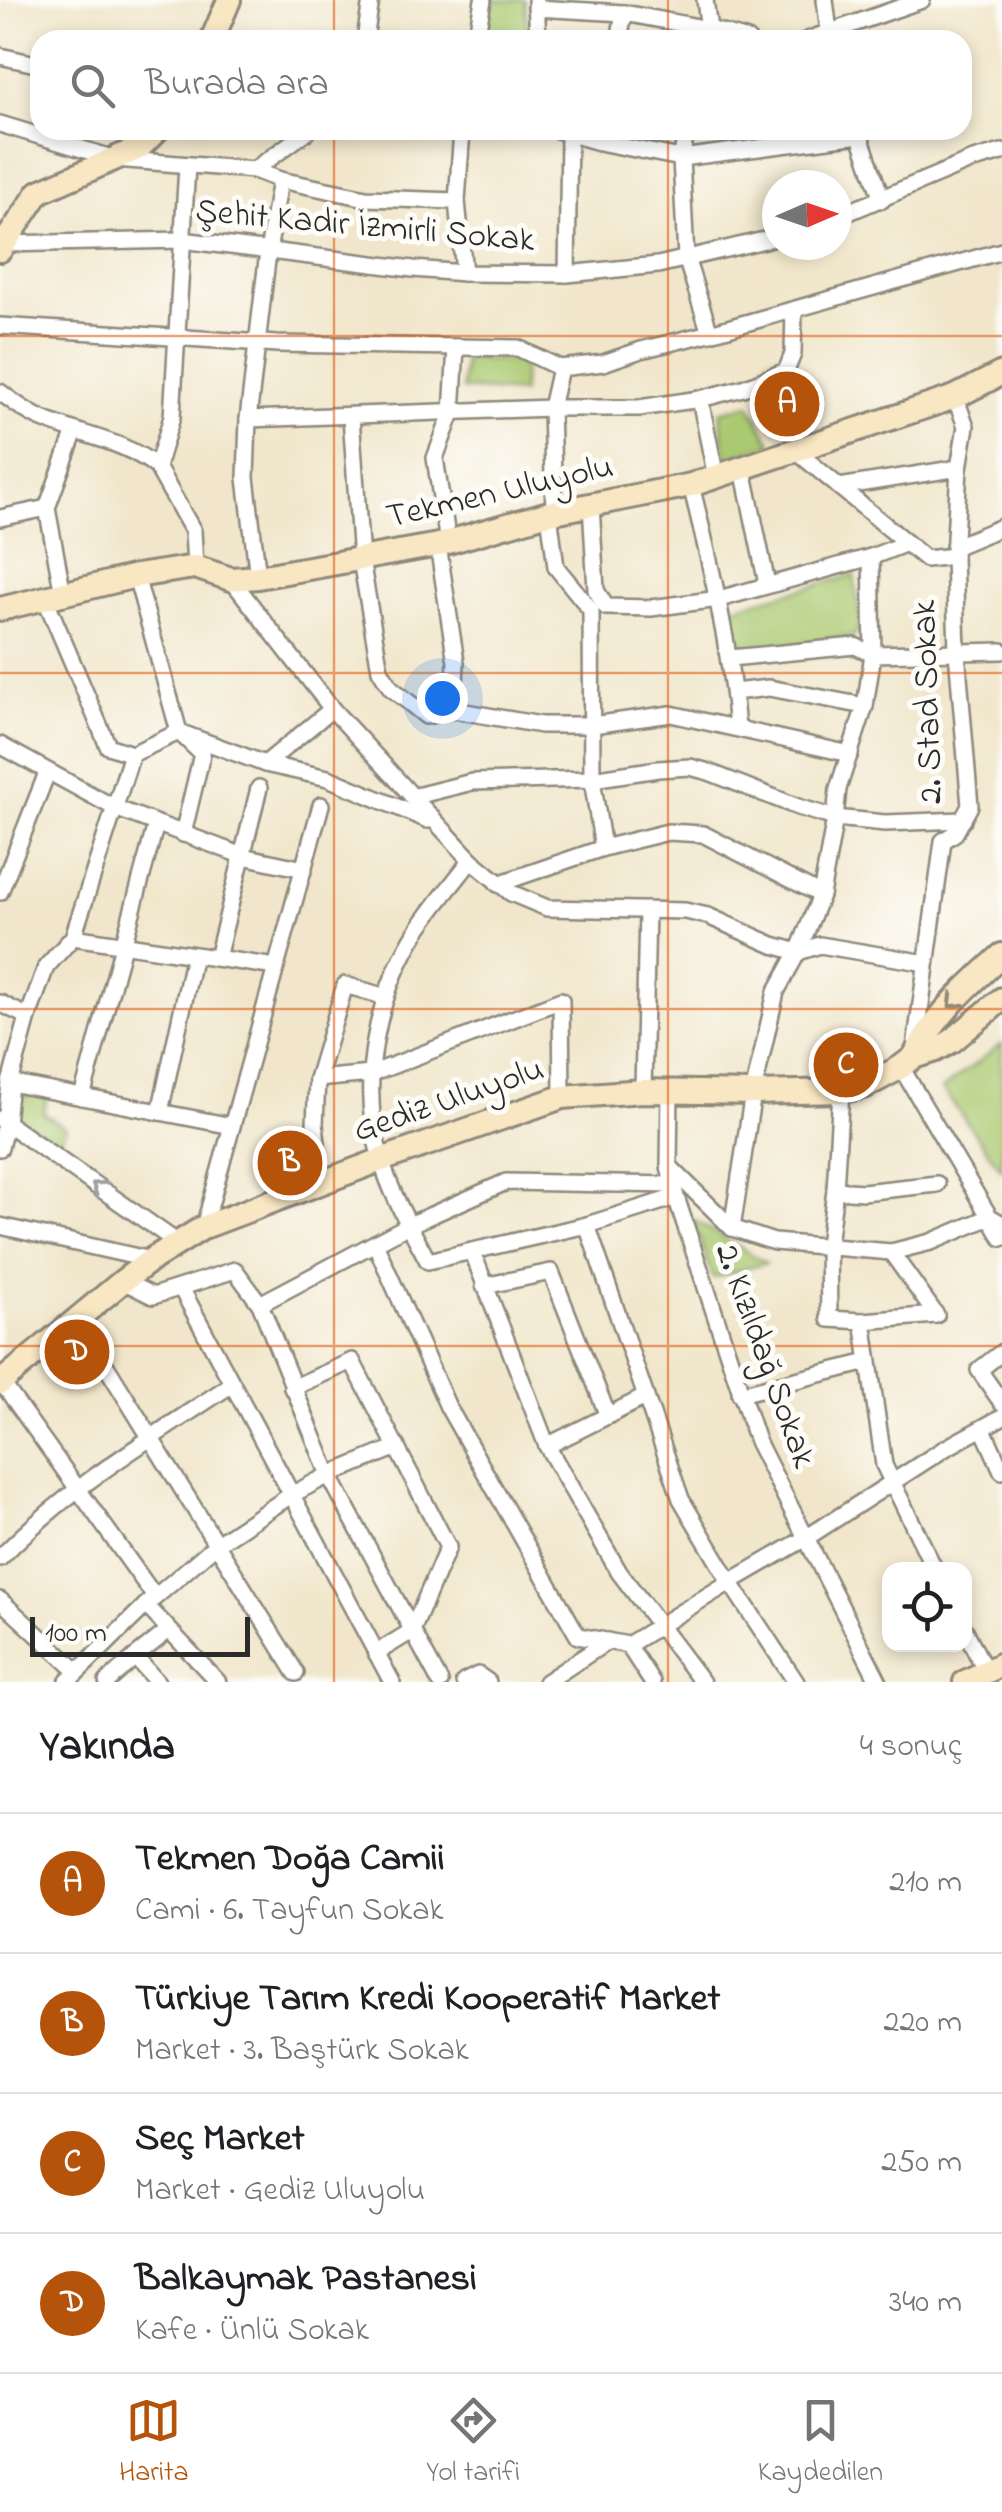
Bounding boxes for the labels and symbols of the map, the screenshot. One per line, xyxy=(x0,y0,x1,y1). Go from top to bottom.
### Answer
north arrow xyxy=(762,170,852,260)
street label: Şehit Kadir İzmirli Sokak xyxy=(193,187,537,267)
pin: A xyxy=(754,366,820,442)
street label: Tekmen Uluyolu xyxy=(382,442,618,544)
street label: 2. Stad Sokak xyxy=(900,598,958,805)
your location xyxy=(417,673,468,724)
one-way arrow xyxy=(947,991,965,1009)
pin: C xyxy=(814,1028,878,1102)
street label: Gediz Uluyolu xyxy=(347,1045,551,1157)
pin: B xyxy=(258,1126,322,1200)
one-way arrow xyxy=(91,1181,109,1199)
street label: 2. Kızıldağ Sokak xyxy=(700,1237,828,1476)
pin: D xyxy=(44,1314,110,1390)
scale bar xyxy=(30,1612,250,1656)

